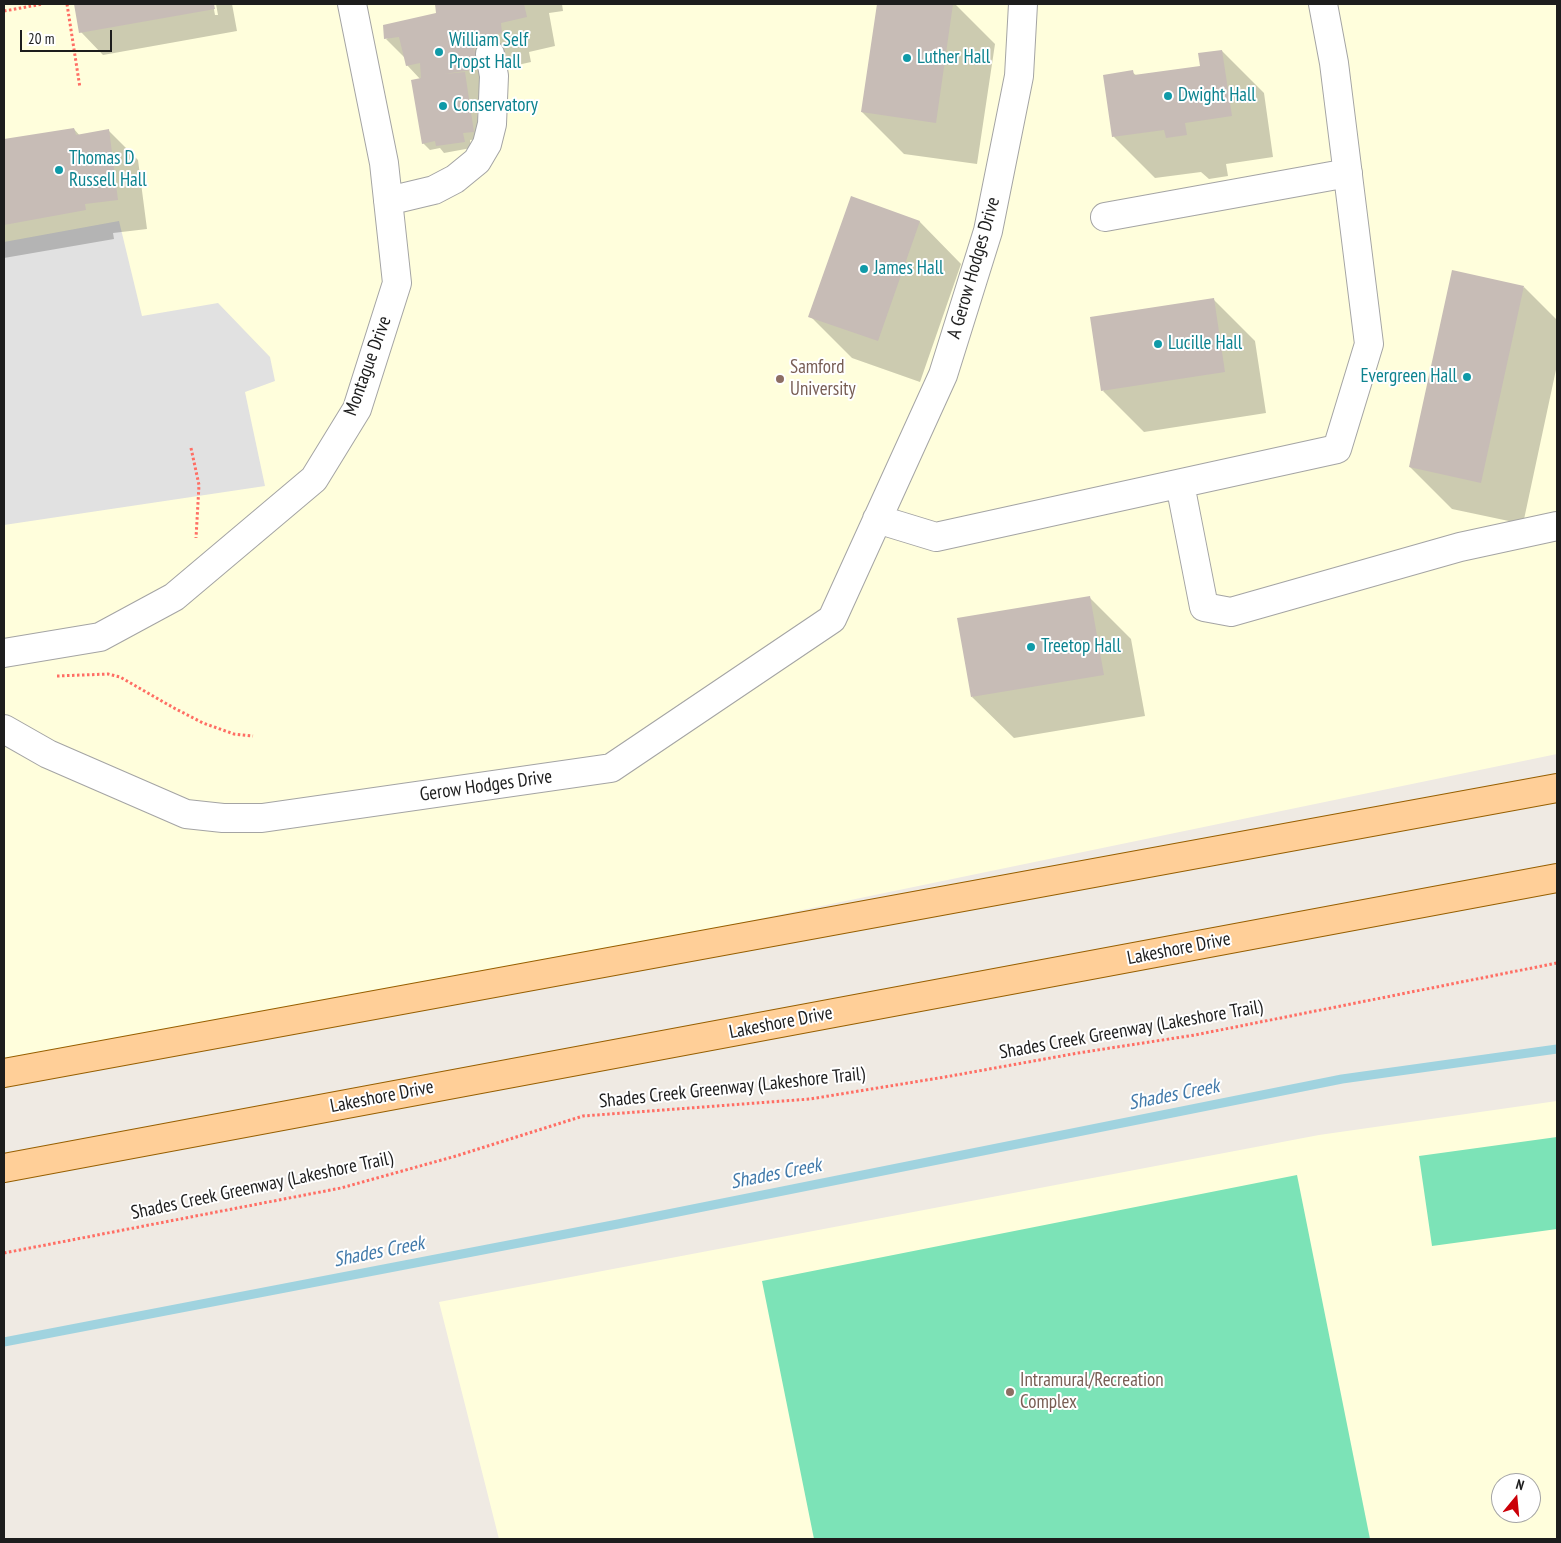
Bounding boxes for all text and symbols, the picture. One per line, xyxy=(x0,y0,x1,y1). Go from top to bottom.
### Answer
scale bar xyxy=(22,20,115,52)
text: 20 m xyxy=(28,29,54,48)
place label: William Self Propst Hall xyxy=(449,30,528,74)
marker: William Self Propst Hall xyxy=(433,46,445,58)
place label: Luther Hall xyxy=(917,47,990,69)
marker: Luther Hall xyxy=(901,52,913,64)
place label: Dwight Hall xyxy=(1178,85,1256,107)
marker: Dwight Hall xyxy=(1162,90,1174,102)
place label: Conservatory xyxy=(453,95,538,117)
marker: Conservatory xyxy=(437,100,449,112)
place label: Thomas D Russell Hall xyxy=(69,148,147,192)
marker: Thomas D Russell Hall xyxy=(53,164,65,176)
street label: A Gerow Hodges Drive xyxy=(943,195,1005,341)
place label: James Hall xyxy=(874,258,943,280)
marker: James Hall xyxy=(858,263,870,275)
street label: Montague Drive xyxy=(339,313,397,419)
place label: Lucille Hall xyxy=(1168,333,1242,355)
marker: Lucille Hall xyxy=(1152,338,1164,350)
place label: Samford University xyxy=(790,357,856,401)
place label: Evergreen Hall xyxy=(1360,366,1457,388)
marker: Evergreen Hall xyxy=(1461,371,1473,383)
marker: Samford University xyxy=(774,373,786,385)
place label: Treetop Hall xyxy=(1041,636,1121,658)
marker: Treetop Hall xyxy=(1025,641,1037,653)
street label: Gerow Hodges Drive xyxy=(418,765,554,807)
street label: Lakeshore Drive xyxy=(1125,928,1233,970)
street label: Shades Creek Greenway (Lakeshore Trail) xyxy=(998,996,1264,1064)
street label: Lakeshore Drive xyxy=(727,1002,835,1044)
street label: Shades Creek Greenway (Lakeshore Trail) xyxy=(598,1063,866,1113)
water label: Shades Creek xyxy=(1127,1074,1221,1116)
street label: Lakeshore Drive xyxy=(328,1076,436,1118)
street label: Shades Creek Greenway (Lakeshore Trail) xyxy=(129,1147,395,1225)
water label: Shades Creek xyxy=(729,1153,823,1195)
water label: Shades Creek xyxy=(332,1231,426,1273)
place label: Intramural/Recreation Complex xyxy=(1020,1370,1164,1414)
marker: Intramural/Recreation Complex xyxy=(1004,1386,1016,1398)
north arrow xyxy=(1491,1473,1541,1523)
text: N xyxy=(1514,1475,1526,1494)

